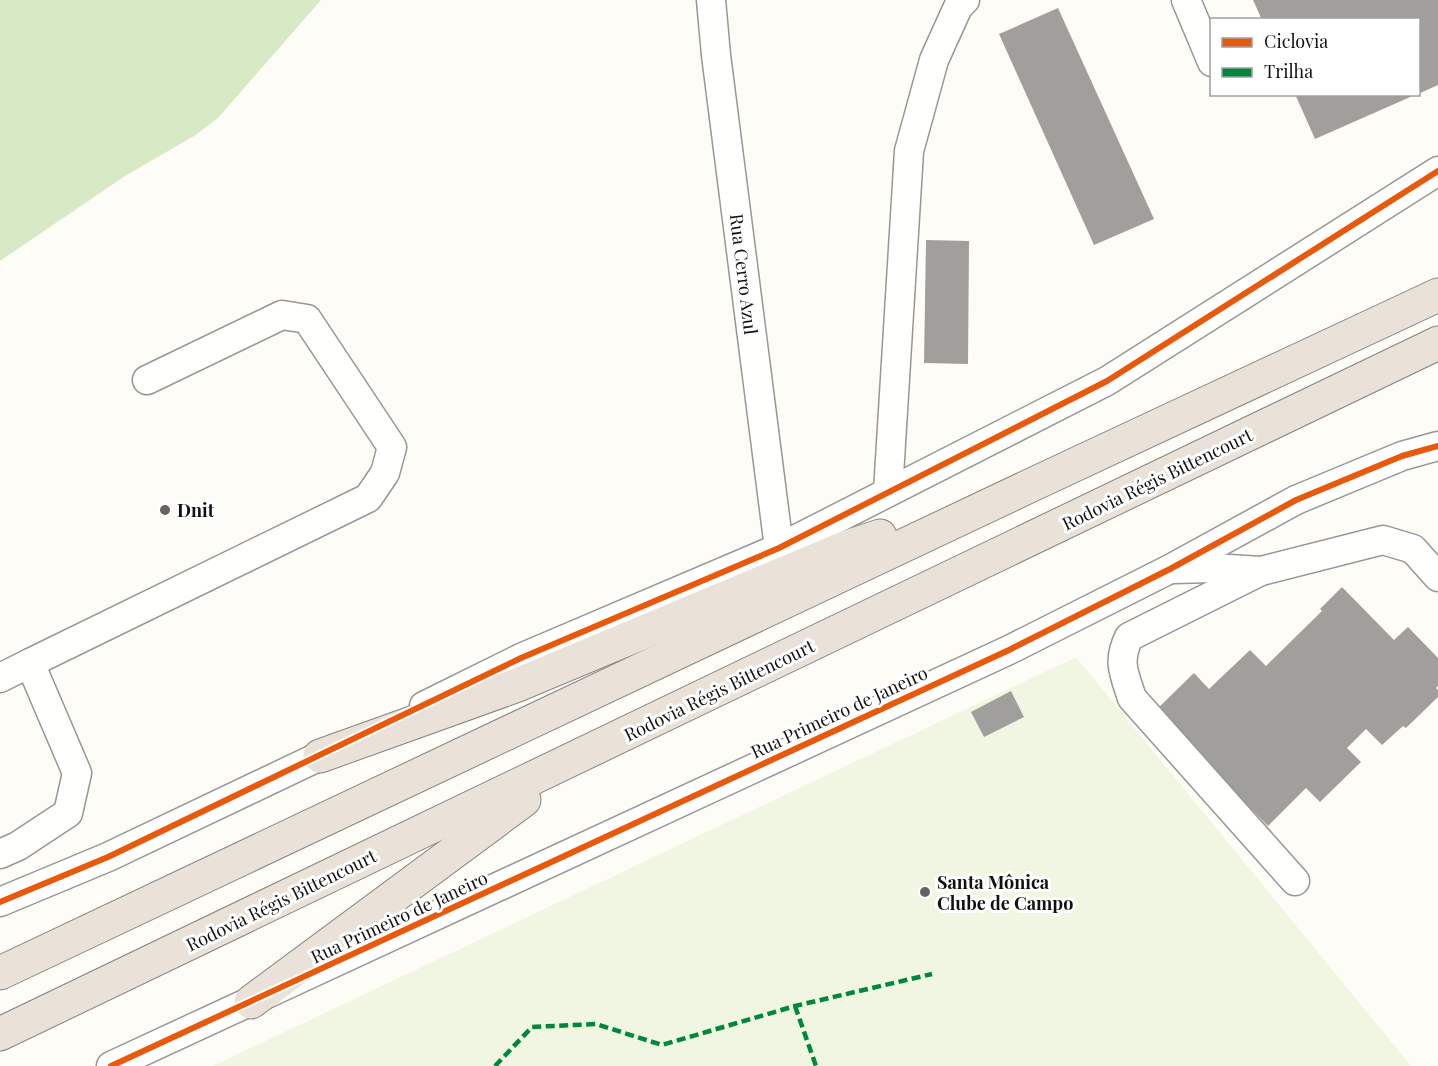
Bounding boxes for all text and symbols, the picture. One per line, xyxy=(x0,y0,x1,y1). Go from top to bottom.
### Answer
legend xyxy=(1210,18,1420,96)
text: Ciclovia xyxy=(1264,29,1328,53)
text: Trilha xyxy=(1264,59,1313,83)
street label: Rua Cerro Azul xyxy=(725,212,763,336)
street label: Rodovia Régis Bittencourt xyxy=(1058,422,1257,536)
place label: Dnit xyxy=(177,498,215,522)
marker: Dnit xyxy=(158,503,172,517)
street label: Rodovia Régis Bittencourt xyxy=(620,633,819,747)
street label: Rua Primeiro de Janeiro xyxy=(747,660,931,764)
street label: Rodovia Régis Bittencourt xyxy=(182,843,381,957)
street label: Rua Primeiro de Janeiro xyxy=(307,865,491,969)
place label: Santa Mônica Clube de Campo xyxy=(937,870,1073,915)
marker: Santa Mônica Clube de Campo xyxy=(918,885,932,899)

